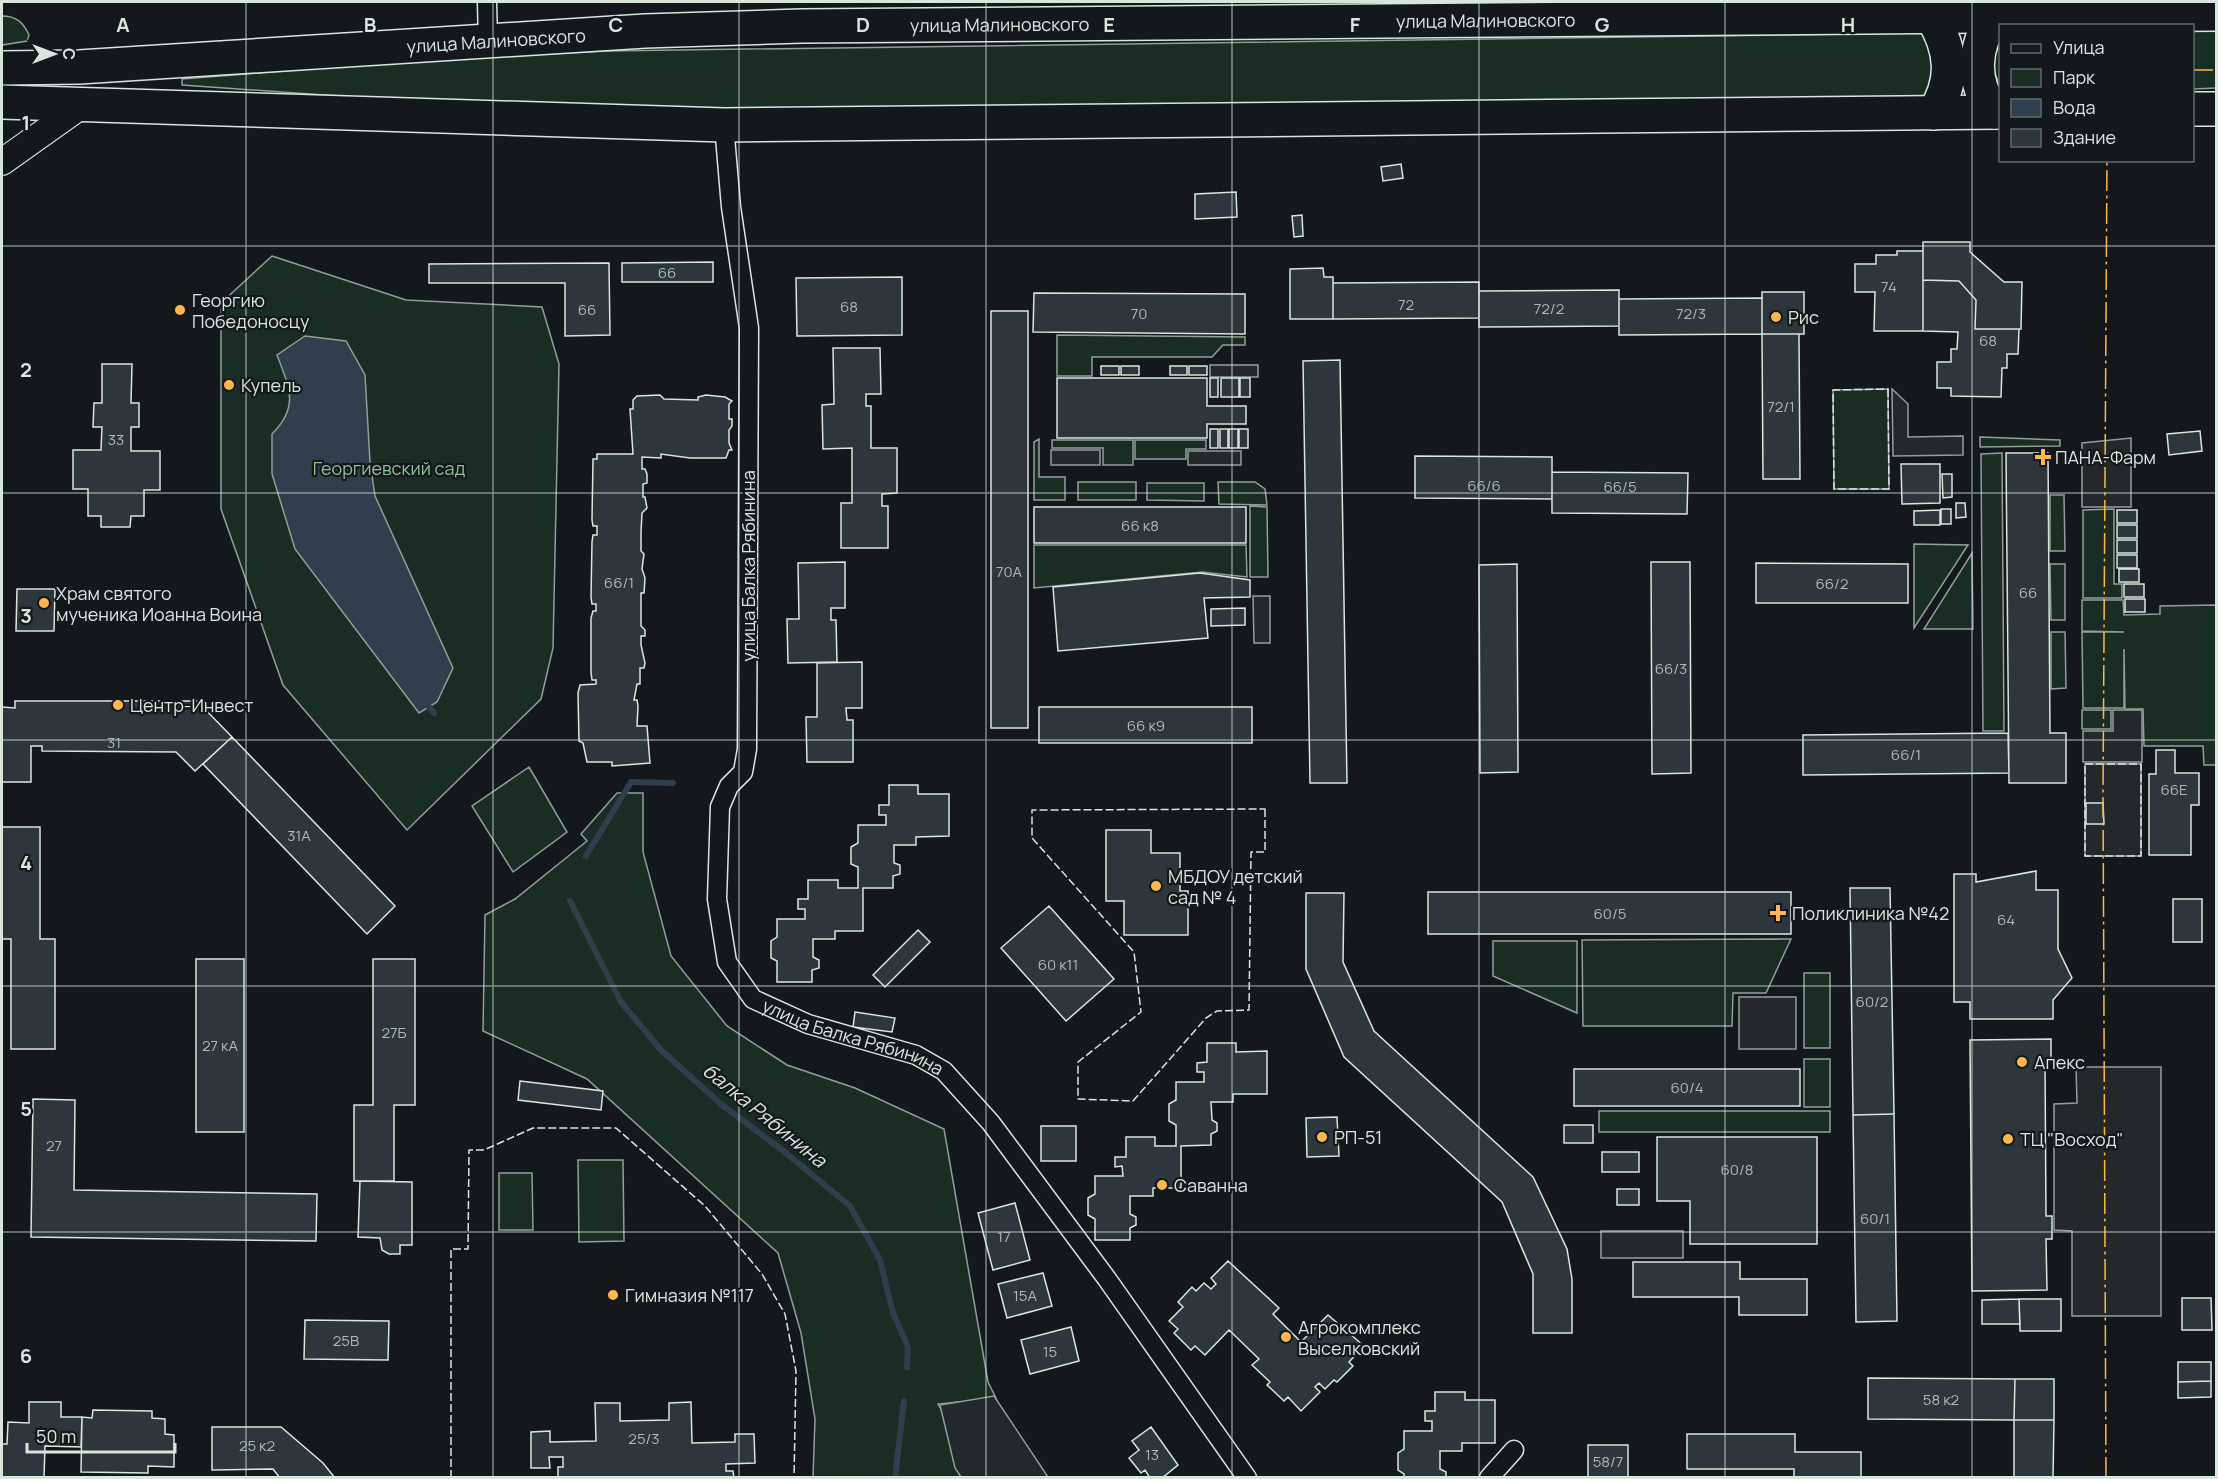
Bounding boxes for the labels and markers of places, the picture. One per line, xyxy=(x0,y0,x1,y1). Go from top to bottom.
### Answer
place label: Георгию Победоносцу xyxy=(192,288,310,333)
marker: Георгию Победоносцу xyxy=(173,303,187,317)
place label: Рис xyxy=(1788,305,1819,329)
marker: Рис xyxy=(1769,310,1783,324)
place label: Купель xyxy=(241,373,301,397)
marker: Купель xyxy=(222,378,236,392)
place label: ПАНА-Фарм xyxy=(2055,445,2156,469)
marker: ПАНА-Фарм xyxy=(2036,450,2050,464)
place label: Храм святого мученика Иоанна Воина xyxy=(56,581,262,626)
marker: Храм святого мученика Иоанна Воина xyxy=(37,596,51,610)
place label: Центр-Инвест xyxy=(130,693,253,717)
marker: Центр-Инвест xyxy=(111,698,125,712)
place label: МБДОУ детский сад № 4 xyxy=(1168,864,1303,909)
marker: МБДОУ детский сад № 4 xyxy=(1149,879,1163,893)
place label: Поликлиника №42 xyxy=(1792,901,1949,925)
marker: Поликлиника №42 xyxy=(1769,904,1787,922)
place label: Апекс xyxy=(2034,1050,2085,1074)
marker: Апекс xyxy=(2015,1055,2029,1069)
place label: РП-51 xyxy=(1334,1125,1382,1149)
place label: ТЦ "Восход" xyxy=(2020,1127,2124,1151)
marker: РП-51 xyxy=(1315,1130,1329,1144)
marker: ТЦ "Восход" xyxy=(2001,1132,2015,1146)
place label: Саванна xyxy=(1174,1173,1248,1197)
marker: Саванна xyxy=(1155,1178,1169,1192)
place label: Гимназия №117 xyxy=(625,1283,754,1307)
marker: Гимназия №117 xyxy=(606,1288,620,1302)
place label: Агрокомплекс Выселковский xyxy=(1298,1315,1421,1360)
marker: Агрокомплекс Выселковский xyxy=(1279,1330,1293,1344)

